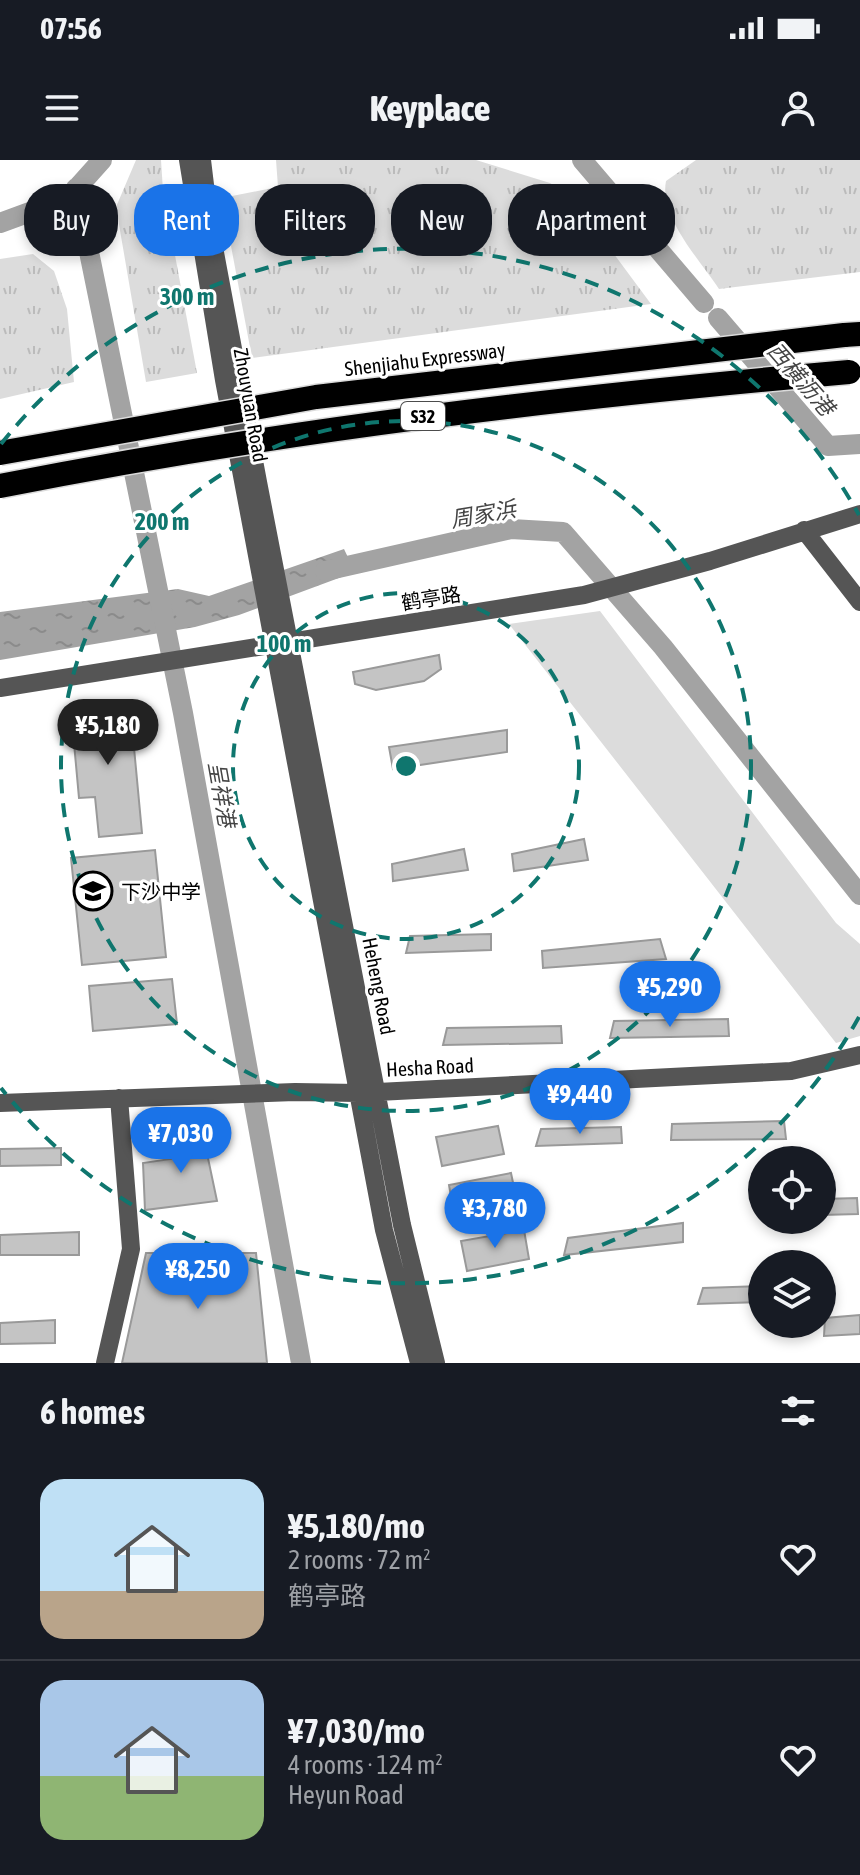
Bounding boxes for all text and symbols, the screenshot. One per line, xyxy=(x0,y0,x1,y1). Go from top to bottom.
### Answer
text: 07:56 xyxy=(40,11,102,45)
icon: menu xyxy=(40,86,84,130)
icon: person xyxy=(776,86,820,130)
text: Keyplace xyxy=(370,87,490,129)
chip: Buy xyxy=(24,184,118,256)
chip: Rent xyxy=(134,184,239,256)
chip: Filters xyxy=(255,184,375,256)
chip: New xyxy=(391,184,492,256)
chip: Apartment xyxy=(508,184,675,256)
text: 300 m xyxy=(160,283,214,310)
water label: 西横沥港 xyxy=(762,337,842,423)
street label: Shenjiahu Expressway xyxy=(343,338,507,380)
street label: Zhouyuan Road xyxy=(230,346,272,464)
road number: S32 xyxy=(401,402,445,430)
water label: 周家浜 xyxy=(448,495,520,533)
text: 200 m xyxy=(135,508,189,535)
street label: 鹤亭路 xyxy=(400,582,462,614)
text: 100 m xyxy=(257,630,311,657)
pin: ¥5,180 xyxy=(43,699,173,767)
text: ¥5,180 xyxy=(75,710,141,740)
centre of rings xyxy=(392,752,420,780)
water label: 呈祥港 xyxy=(203,759,241,832)
school or university icon: 下沙中学 xyxy=(72,870,114,912)
place label: 下沙中学 xyxy=(121,880,201,903)
street label: Heheng Road xyxy=(358,935,400,1037)
pin: ¥5,290 xyxy=(605,961,735,1029)
text: ¥5,290 xyxy=(637,972,703,1002)
street label: Hesha Road xyxy=(386,1053,474,1081)
pin: ¥9,440 xyxy=(515,1068,645,1136)
text: ¥9,440 xyxy=(547,1079,613,1109)
pin: ¥7,030 xyxy=(116,1107,246,1175)
text: ¥7,030 xyxy=(148,1118,214,1148)
map controls xyxy=(748,1146,836,1338)
button: locate xyxy=(748,1146,836,1234)
pin: ¥3,780 xyxy=(430,1182,560,1250)
text: ¥3,780 xyxy=(462,1193,528,1223)
pin: ¥8,250 xyxy=(133,1243,263,1311)
button: layers xyxy=(748,1250,836,1338)
text: ¥8,250 xyxy=(165,1254,231,1284)
icon: filters xyxy=(776,1389,820,1433)
text: 6 homes xyxy=(40,1392,145,1431)
text: ¥5,180/mo xyxy=(288,1506,425,1545)
icon: home xyxy=(104,1511,200,1607)
icon: heart xyxy=(776,1537,820,1581)
text: 2 rooms · 72 m² xyxy=(288,1545,430,1575)
text: 鹤亭路 xyxy=(288,1581,366,1611)
text: ¥7,030/mo xyxy=(288,1711,425,1750)
icon: home xyxy=(104,1712,200,1808)
icon: heart xyxy=(776,1738,820,1782)
text: 4 rooms · 124 m² xyxy=(288,1750,443,1780)
text: Heyun Road xyxy=(288,1780,404,1810)

